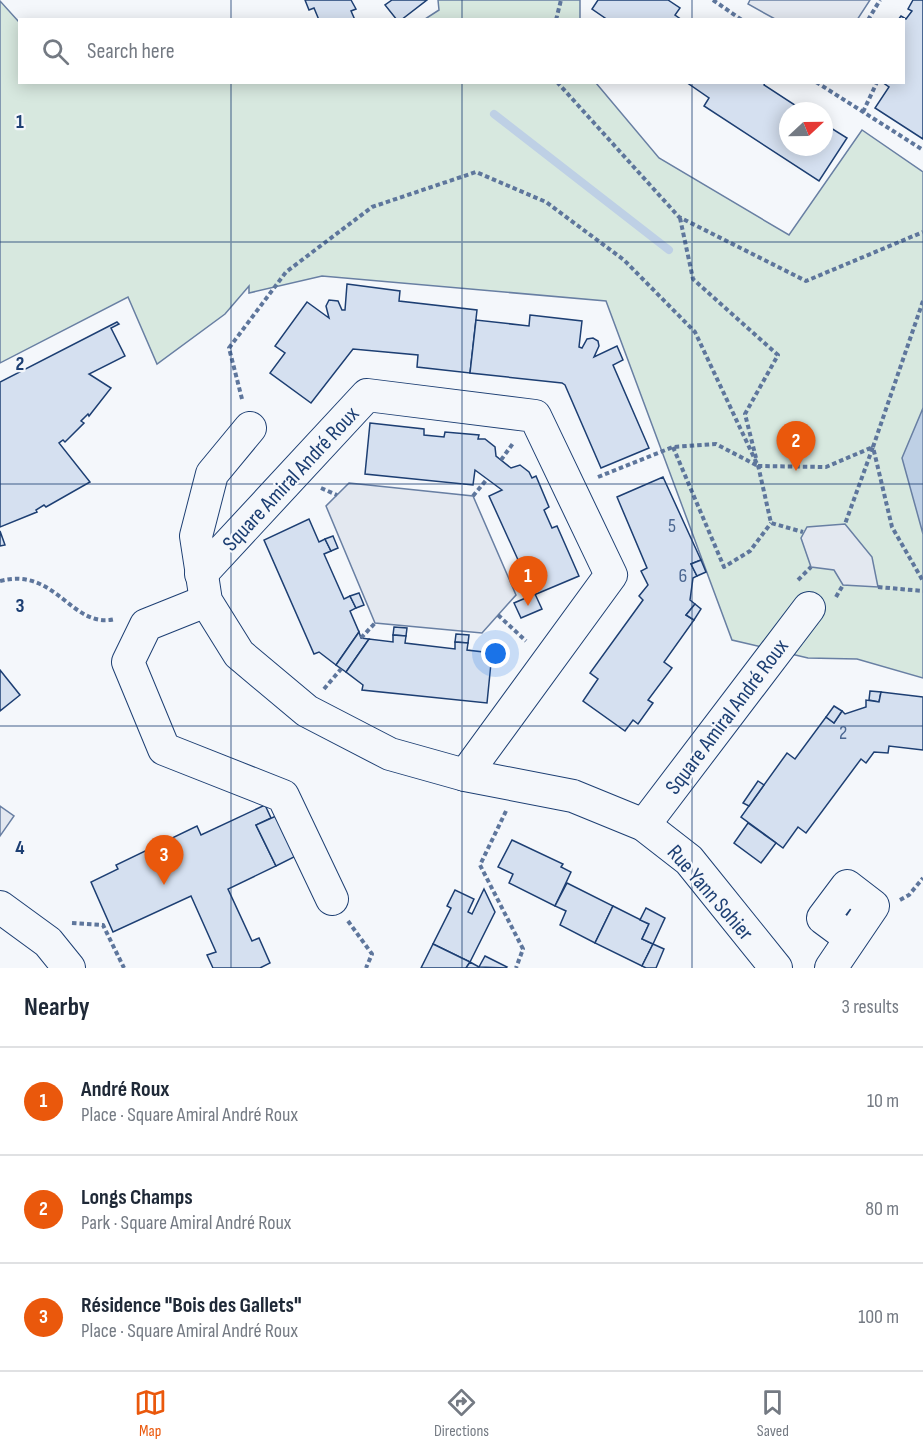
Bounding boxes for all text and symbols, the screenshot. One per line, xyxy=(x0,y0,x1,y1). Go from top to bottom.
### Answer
search box xyxy=(18,18,905,84)
icon: search xyxy=(39,35,72,68)
text: Search here xyxy=(87,38,174,65)
north arrow xyxy=(779,102,833,156)
text: 1 xyxy=(16,110,24,134)
text: 2 xyxy=(16,352,24,376)
street label: Square Amiral André Roux xyxy=(217,401,366,557)
pin: 2 xyxy=(776,422,816,471)
house number: 5 xyxy=(668,514,676,538)
pin: 1 xyxy=(508,556,548,606)
house number: 6 xyxy=(679,564,687,588)
text: 3 xyxy=(16,594,25,618)
street label: Square Amiral André Roux xyxy=(660,633,795,800)
your location xyxy=(481,639,510,668)
house number: 2 xyxy=(839,721,847,745)
text: 4 xyxy=(15,836,25,860)
pin: 3 xyxy=(144,836,184,885)
street label: Rue Yann Sohier xyxy=(661,840,759,946)
text: Nearby xyxy=(24,992,90,1023)
text: 3 results xyxy=(842,995,899,1019)
text: André Roux xyxy=(81,1076,169,1103)
text: 1 xyxy=(40,1089,47,1113)
text: 10 m xyxy=(867,1089,899,1113)
text: Place · Square Amiral André Roux xyxy=(81,1103,298,1127)
text: Longs Champs xyxy=(81,1184,193,1211)
text: 2 xyxy=(39,1197,48,1221)
text: 80 m xyxy=(865,1197,899,1221)
text: Park · Square Amiral André Roux xyxy=(81,1211,291,1235)
text: Résidence "Bois des Gallets" xyxy=(81,1292,302,1319)
text: 3 xyxy=(39,1305,48,1329)
text: 100 m xyxy=(858,1305,899,1329)
text: Place · Square Amiral André Roux xyxy=(81,1319,298,1343)
tab: Map xyxy=(134,1386,167,1441)
tab: Directions xyxy=(434,1386,489,1441)
tab: Saved xyxy=(756,1386,789,1441)

